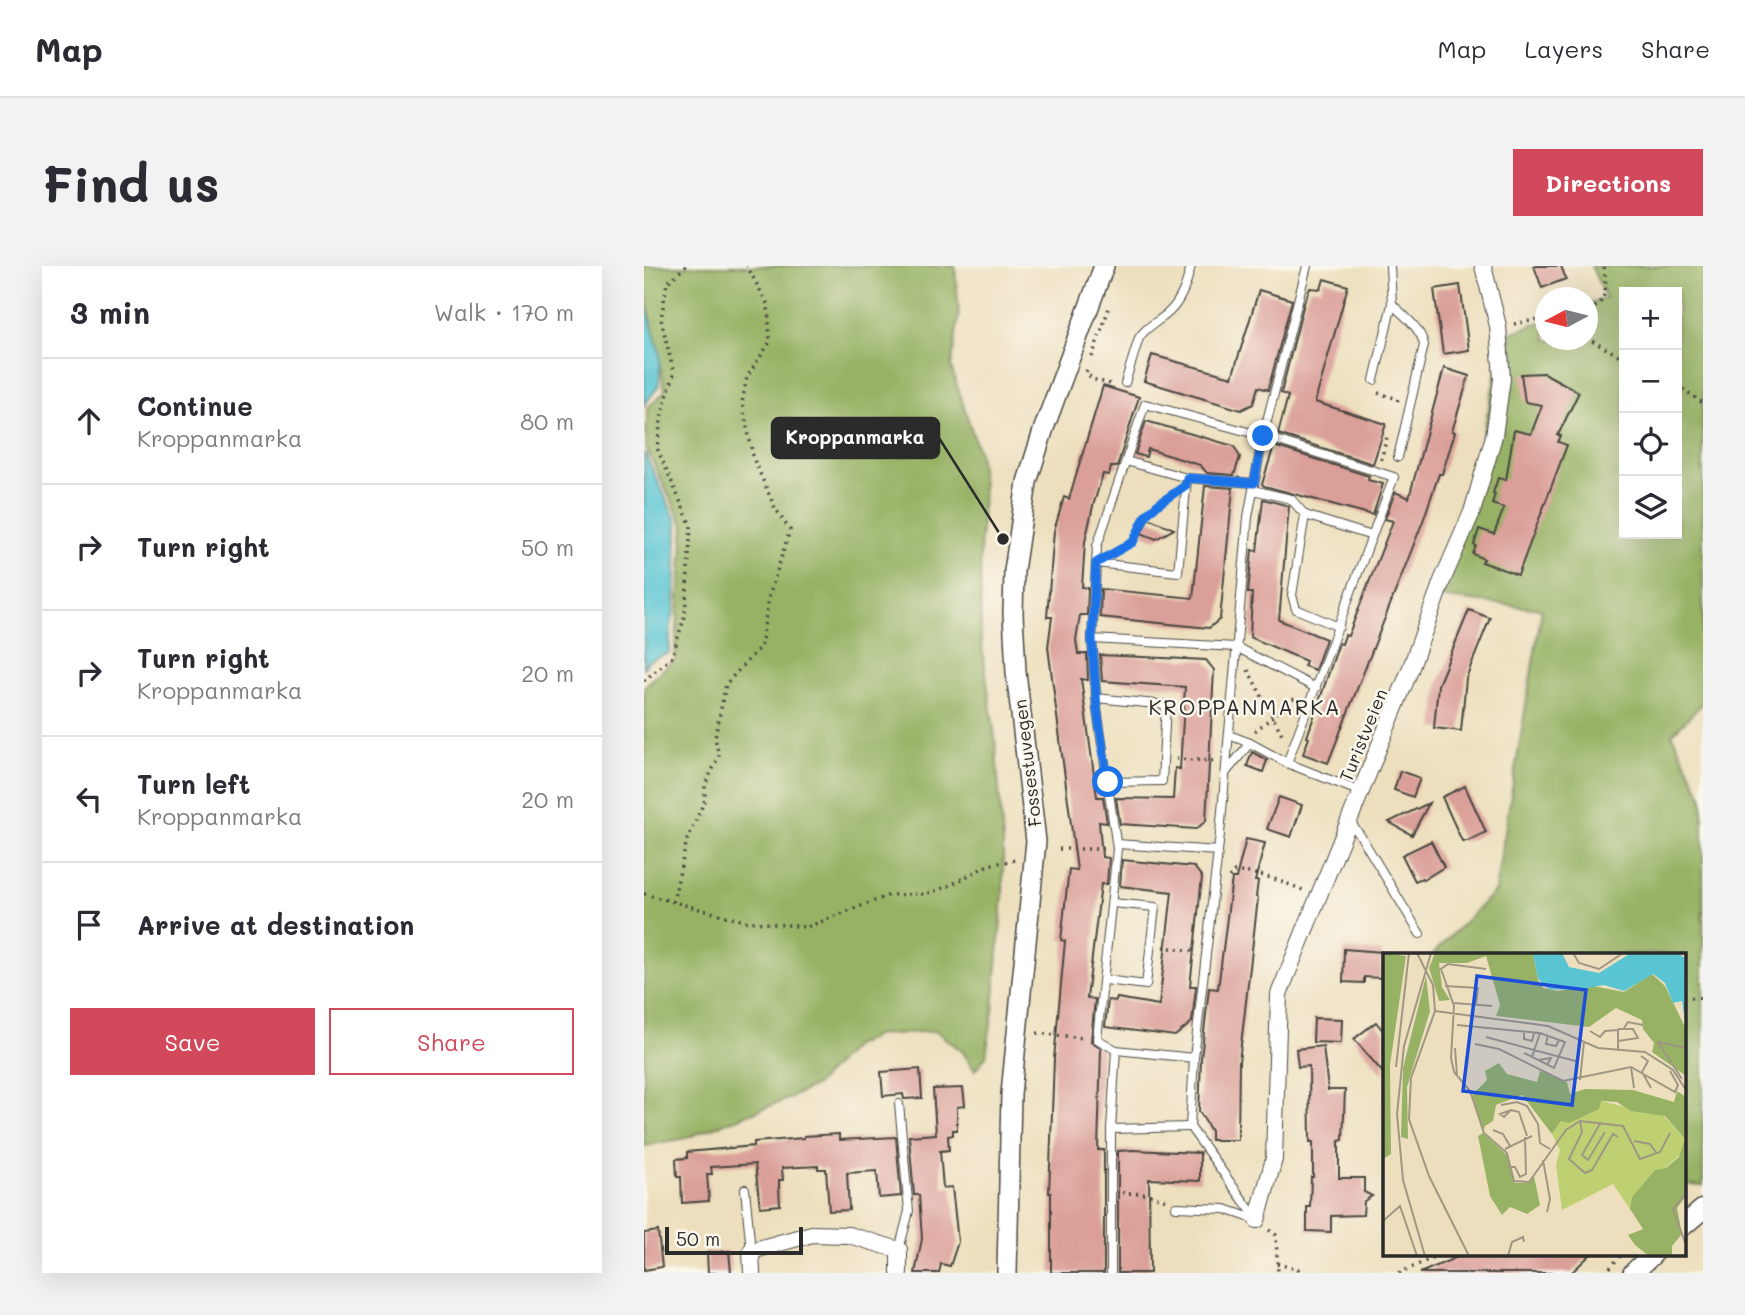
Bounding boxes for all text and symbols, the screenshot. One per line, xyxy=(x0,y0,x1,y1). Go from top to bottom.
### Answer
text: Map xyxy=(35,27,103,70)
text: Map xyxy=(1438,33,1486,64)
text: Layers xyxy=(1524,33,1603,64)
text: Share xyxy=(1641,33,1710,64)
button: Directions xyxy=(1513,149,1703,216)
text: Find us xyxy=(42,151,220,214)
north arrow xyxy=(1535,287,1598,350)
map controls xyxy=(1619,287,1682,539)
button: + xyxy=(1619,287,1682,350)
text: 3 min xyxy=(70,292,150,332)
text: Walk · 170 m xyxy=(434,297,574,327)
button: − xyxy=(1619,350,1682,413)
text: Continue xyxy=(137,389,253,423)
icon: ahead xyxy=(70,402,108,440)
text: 80 m xyxy=(520,406,574,436)
button: locate xyxy=(1619,413,1682,476)
callout: Kroppanmarka xyxy=(772,418,939,458)
route end xyxy=(1247,420,1278,451)
text: Kroppanmarka xyxy=(137,423,302,453)
text: Kroppanmarka xyxy=(785,424,925,449)
button: layers xyxy=(1619,476,1682,539)
icon: right xyxy=(70,528,108,566)
text: Turn right xyxy=(137,530,270,564)
text: 50 m xyxy=(521,532,574,562)
text: Turn right xyxy=(137,641,270,675)
icon: right xyxy=(70,654,108,692)
text: 20 m xyxy=(521,658,574,688)
text: Kroppanmarka xyxy=(137,675,302,705)
street label: Turistveien xyxy=(1333,685,1393,785)
district label: KROPPANMARKA xyxy=(1149,693,1341,720)
street label: Fossestuvegen xyxy=(1007,698,1047,828)
route start xyxy=(1092,766,1123,797)
text: Turn left xyxy=(137,767,250,801)
icon: left xyxy=(70,780,108,818)
text: 20 m xyxy=(521,784,574,814)
text: Kroppanmarka xyxy=(137,801,302,831)
icon: arrive xyxy=(70,906,108,944)
text: Arrive at destination xyxy=(137,908,414,942)
inset map xyxy=(1383,953,1686,1256)
button: Save xyxy=(70,1008,315,1075)
button: Share xyxy=(329,1008,574,1075)
scale bar xyxy=(665,1224,803,1256)
text: 50 m xyxy=(676,1226,720,1251)

